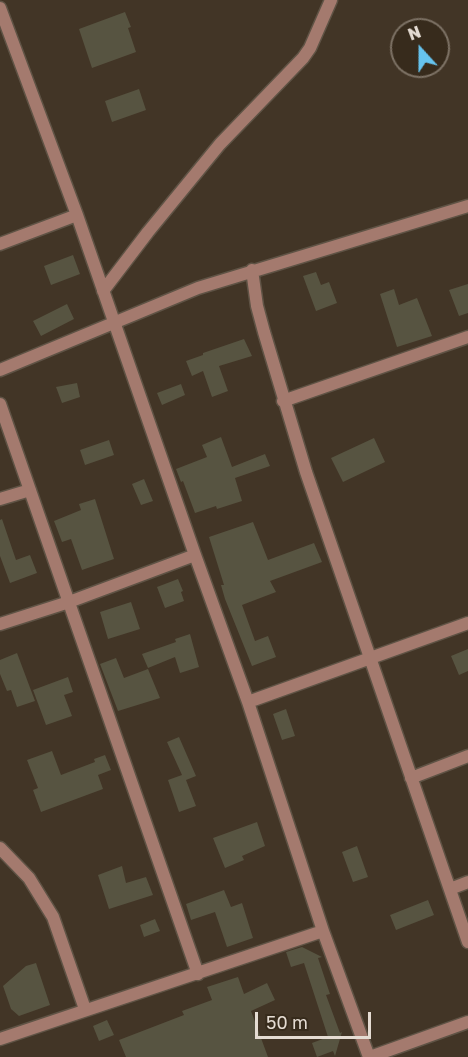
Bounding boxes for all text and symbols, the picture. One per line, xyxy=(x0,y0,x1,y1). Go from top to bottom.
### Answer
north arrow xyxy=(390,18,450,78)
text: N xyxy=(405,22,424,45)
scale bar xyxy=(258,1000,374,1038)
text: 50 m xyxy=(266,1011,308,1033)

